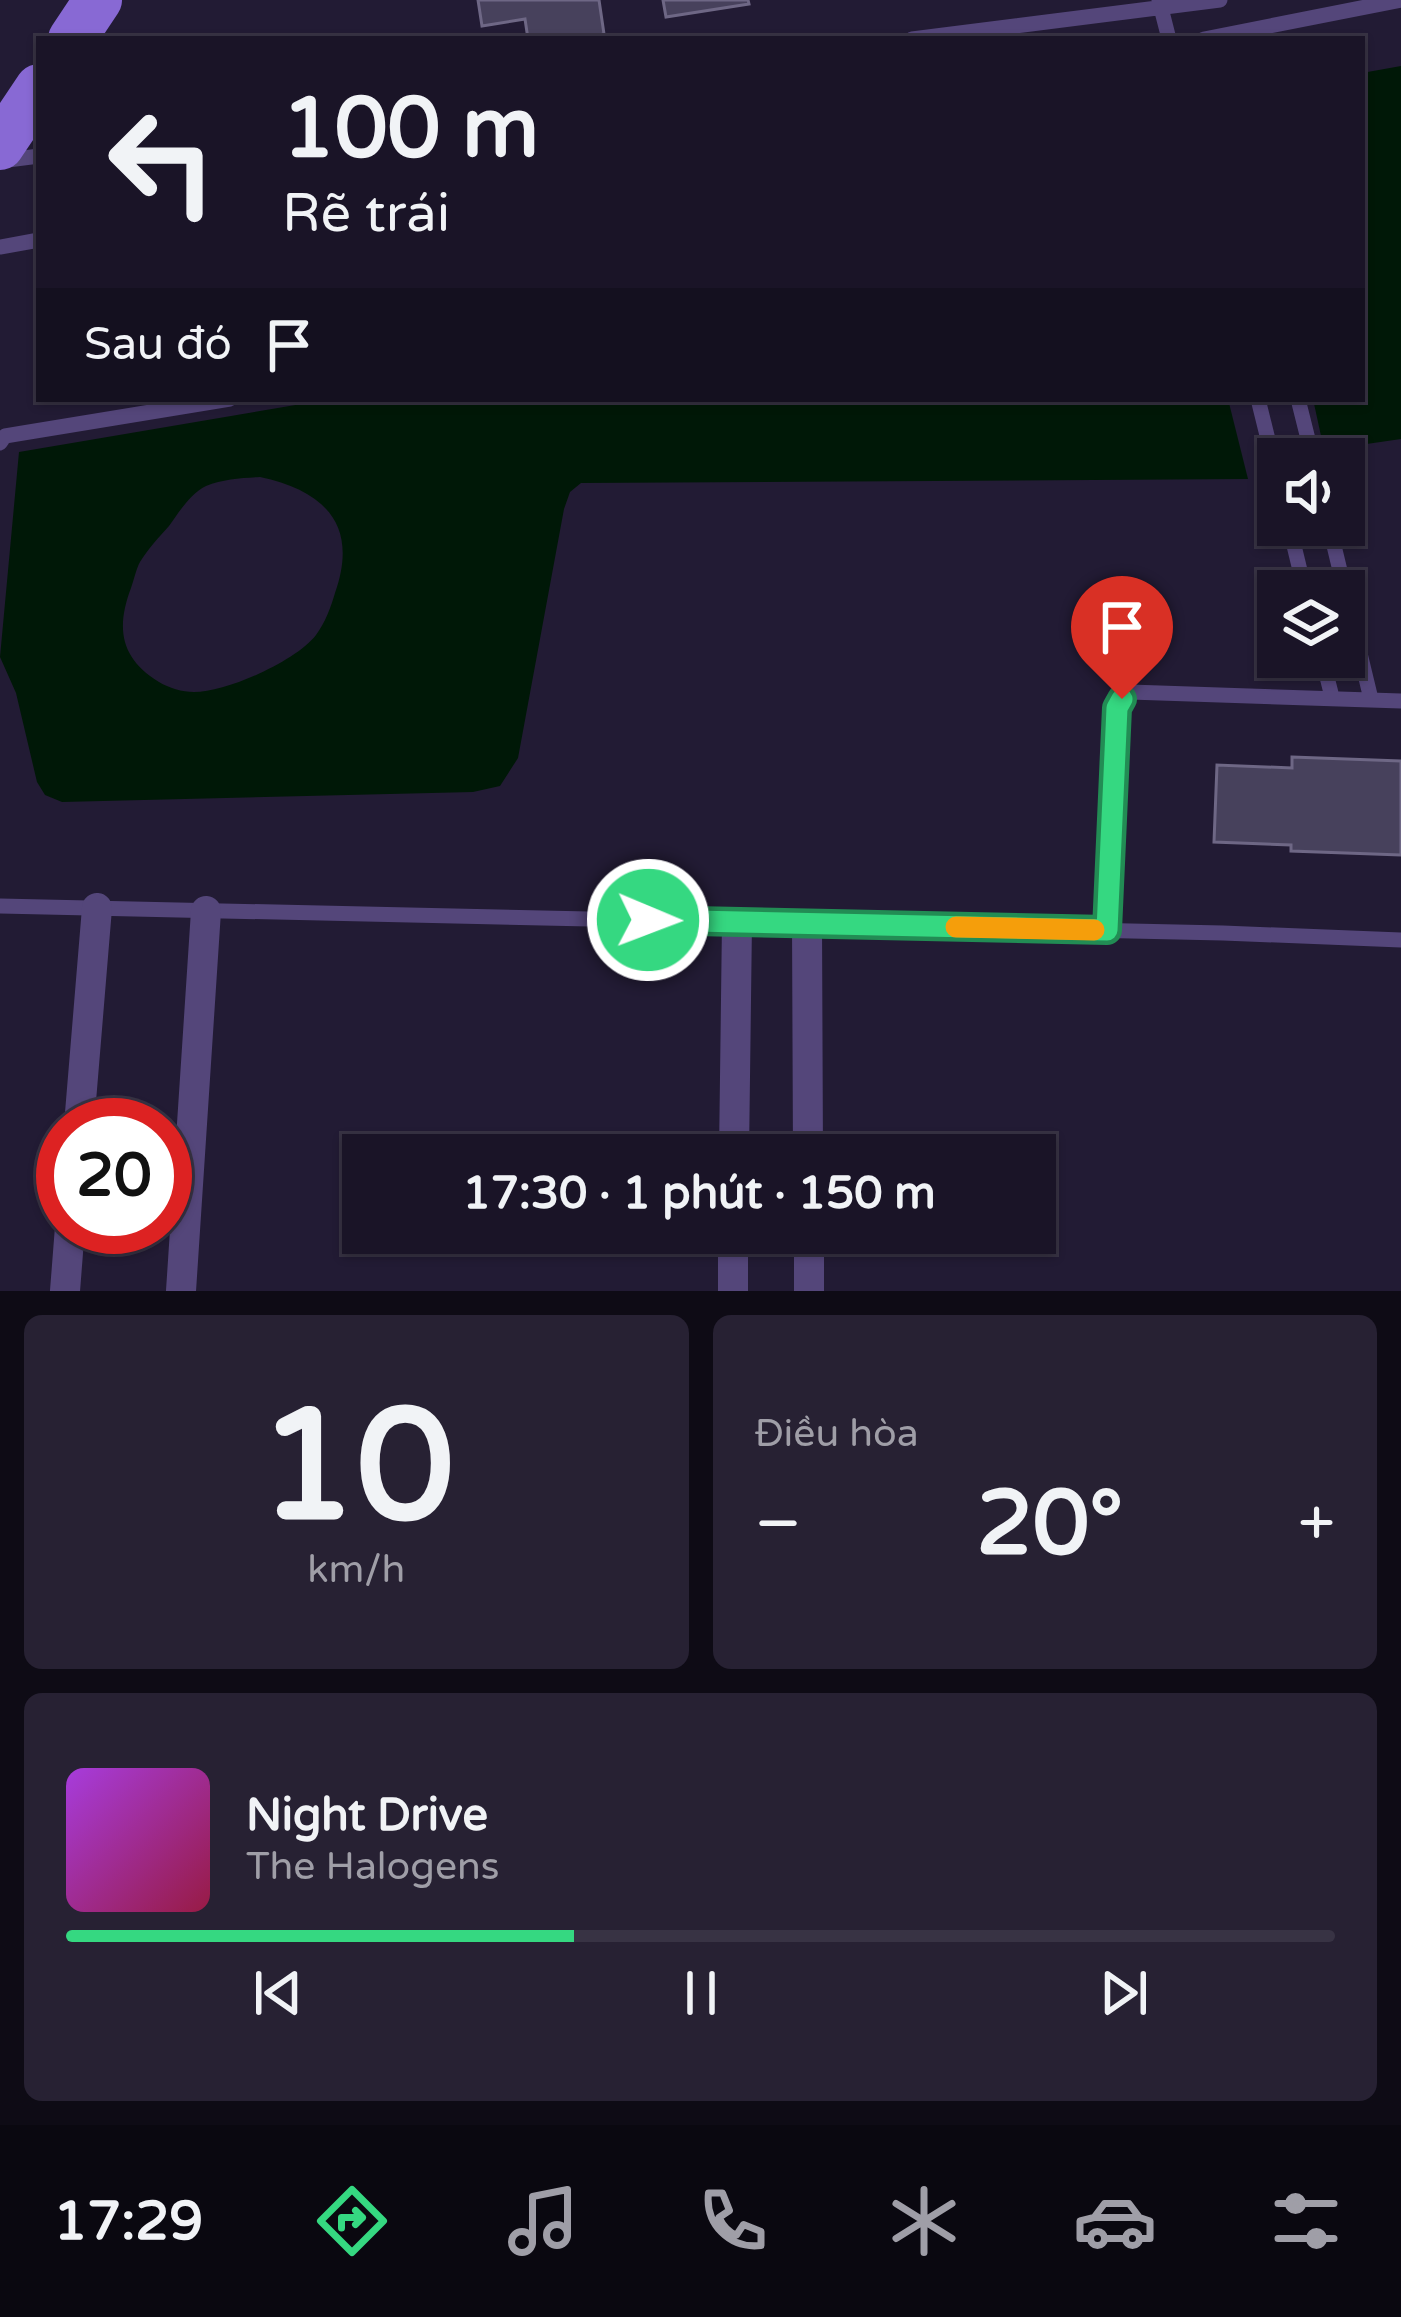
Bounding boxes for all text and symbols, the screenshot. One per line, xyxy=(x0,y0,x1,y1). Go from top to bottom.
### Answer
text: 100 m xyxy=(282,79,539,180)
icon: left xyxy=(84,84,240,240)
text: Rẽ trái xyxy=(282,181,450,246)
icon: arrive xyxy=(256,312,322,378)
text: Sau đó xyxy=(84,318,232,372)
map controls xyxy=(1257,438,1365,678)
button: sound xyxy=(1257,438,1365,546)
button: layers xyxy=(1257,570,1365,678)
pin xyxy=(1071,576,1173,699)
icon: arrive xyxy=(1089,594,1155,660)
position arrow xyxy=(585,857,711,983)
speed limit sign: 20 xyxy=(36,1098,192,1254)
text: 17:30 · 1 phút · 150 m xyxy=(463,1167,935,1221)
text: 10 xyxy=(258,1374,454,1562)
text: Điều hòa xyxy=(755,1410,919,1457)
text: 20° xyxy=(976,1470,1123,1579)
text: − xyxy=(755,1484,802,1564)
text: + xyxy=(1298,1484,1335,1564)
text: km/h xyxy=(307,1546,405,1593)
text: Night Drive xyxy=(246,1789,488,1843)
text: The Halogens xyxy=(246,1843,499,1890)
icon: previous xyxy=(245,1960,311,2026)
icon: pause xyxy=(668,1960,734,2026)
icon: next xyxy=(1091,1960,1157,2026)
icon: directions xyxy=(310,2179,394,2263)
icon: music xyxy=(501,2179,585,2263)
icon: phone xyxy=(691,2179,775,2263)
icon: climate xyxy=(882,2179,966,2263)
icon: car xyxy=(1073,2179,1157,2263)
icon: filters xyxy=(1264,2179,1348,2263)
text: 17:29 xyxy=(53,2189,203,2254)

